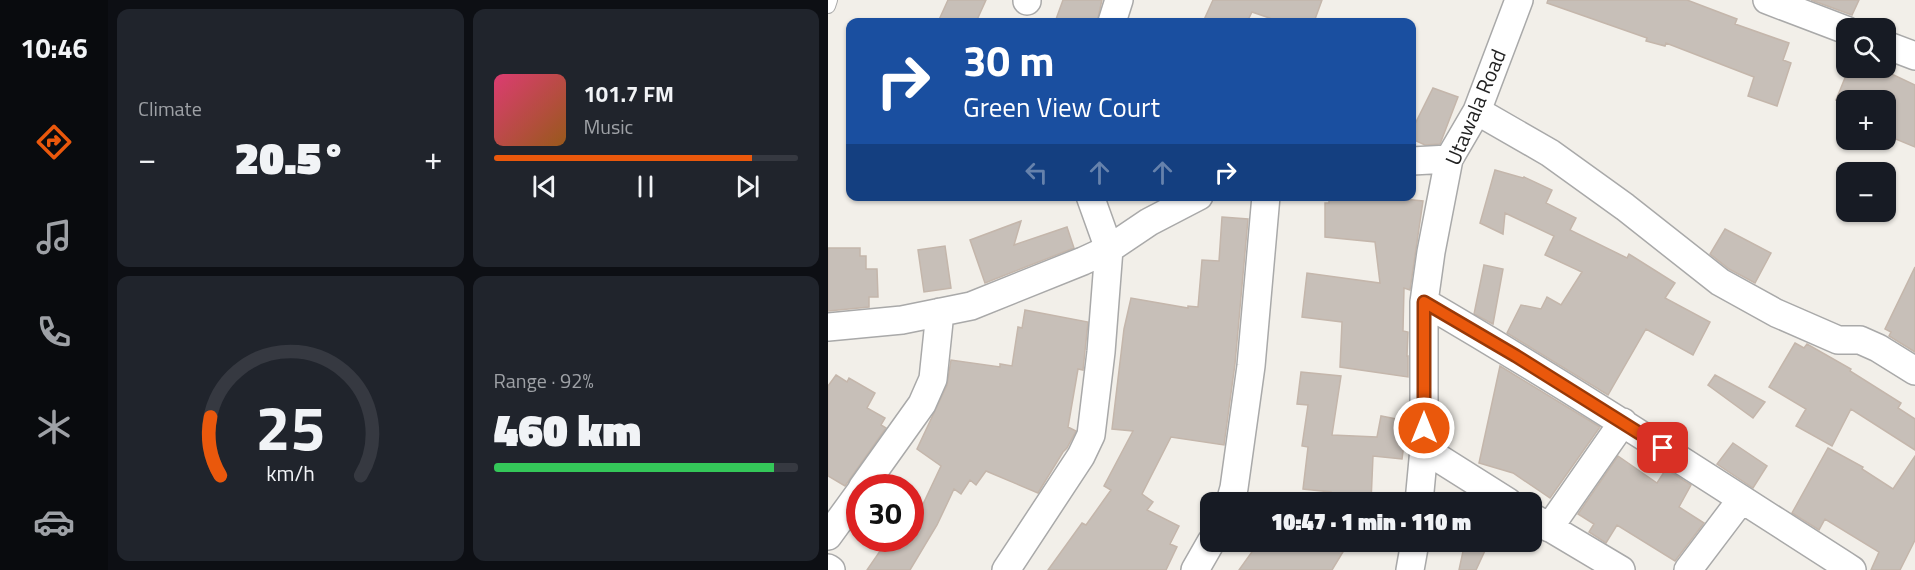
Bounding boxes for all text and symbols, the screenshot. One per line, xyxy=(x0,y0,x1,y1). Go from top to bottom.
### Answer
map controls xyxy=(1836,18,1896,222)
button: search xyxy=(1836,18,1896,78)
text: 10:46 xyxy=(20,27,88,68)
text: 30 m xyxy=(963,28,1055,92)
icon: right xyxy=(864,42,942,120)
street label: Utawala Road xyxy=(1436,44,1514,170)
text: 101.7 FM xyxy=(584,77,674,111)
text: Green View Court xyxy=(963,86,1160,127)
button: + xyxy=(1836,90,1896,150)
text: Climate xyxy=(138,93,202,124)
text: Music xyxy=(584,111,633,142)
icon: directions xyxy=(33,121,75,163)
text: 20.5° xyxy=(234,123,346,191)
text: − xyxy=(138,133,156,183)
text: + xyxy=(424,133,442,183)
icon: left xyxy=(1020,156,1053,189)
icon: ahead xyxy=(1083,156,1116,189)
icon: ahead xyxy=(1146,156,1179,189)
icon: right xyxy=(1209,156,1242,189)
button: − xyxy=(1836,162,1896,222)
icon: previous xyxy=(528,170,561,203)
icon: pause xyxy=(629,170,662,203)
icon: next xyxy=(731,170,764,203)
icon: music xyxy=(33,216,75,258)
icon: phone xyxy=(33,311,75,353)
text: Range · 92% xyxy=(494,365,594,396)
text: 25 xyxy=(255,379,325,474)
text: 460 km xyxy=(494,395,641,463)
position arrow xyxy=(1392,396,1456,460)
icon: climate xyxy=(33,406,75,448)
pin xyxy=(1637,422,1688,473)
icon: arrive xyxy=(1646,431,1679,464)
text: km/h xyxy=(266,457,315,489)
speed limit sign: 30 xyxy=(846,474,924,552)
icon: car xyxy=(33,501,75,543)
text: 10:47 · 1 min · 110 m xyxy=(1271,505,1471,539)

